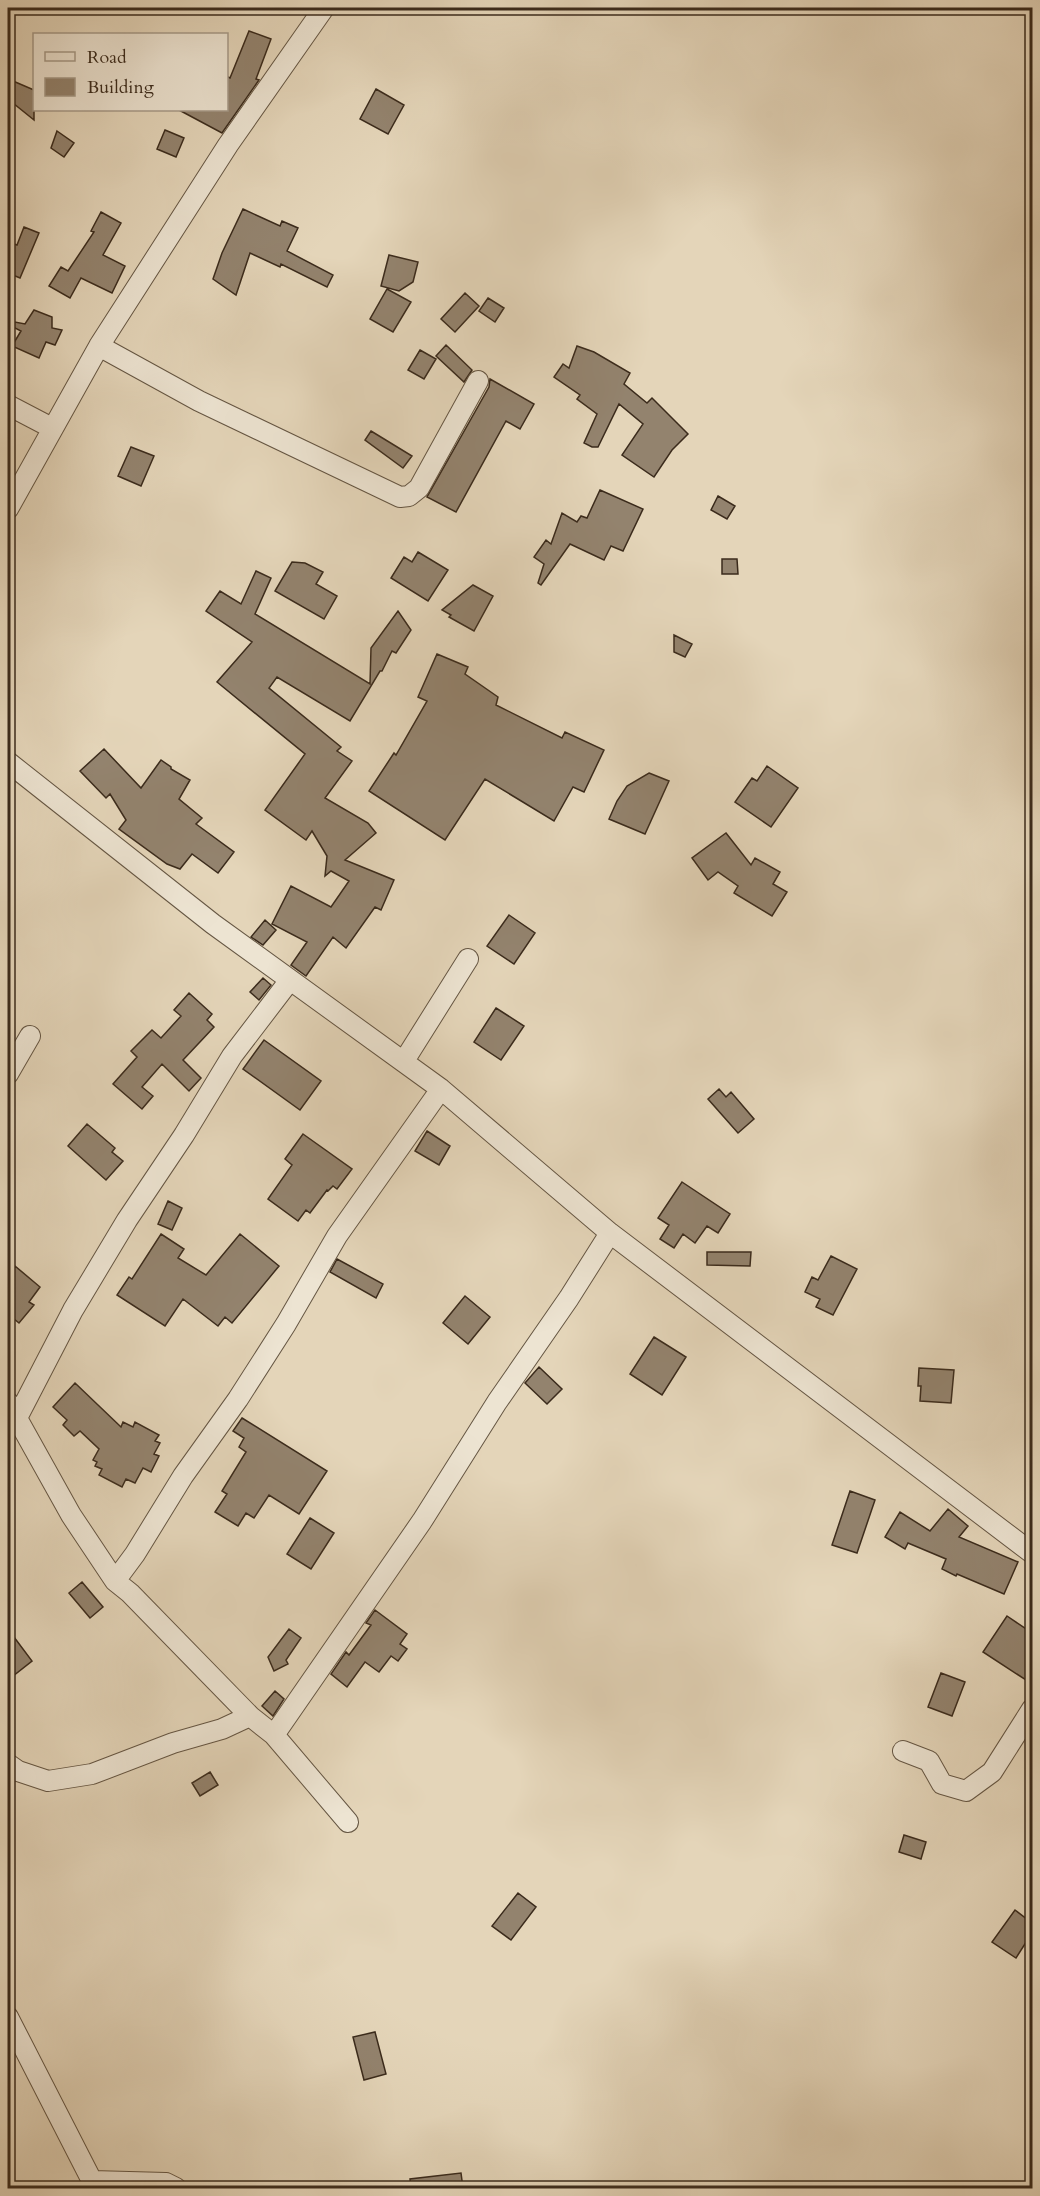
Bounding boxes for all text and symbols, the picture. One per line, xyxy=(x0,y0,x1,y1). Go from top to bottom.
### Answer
legend xyxy=(33,33,228,111)
text: Road xyxy=(87,45,127,70)
text: Building xyxy=(87,75,155,100)

